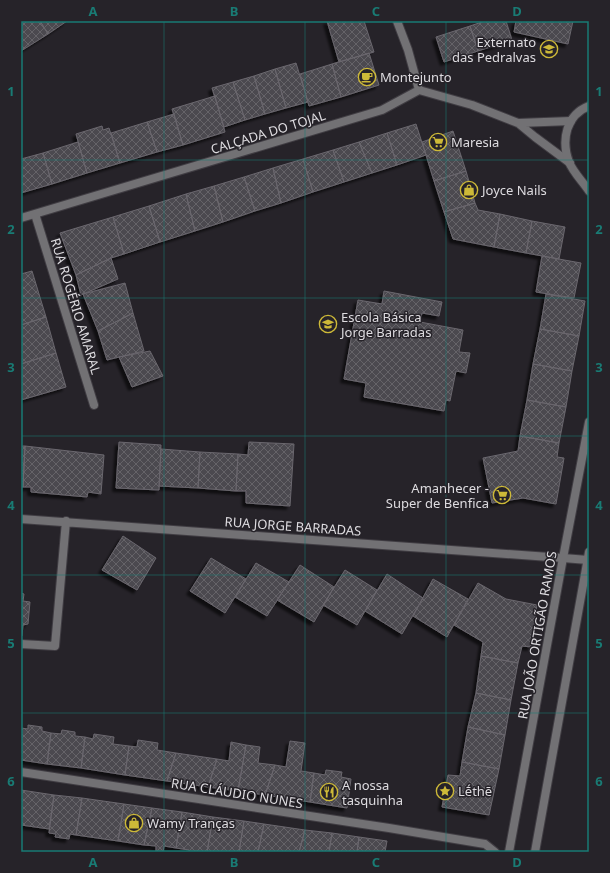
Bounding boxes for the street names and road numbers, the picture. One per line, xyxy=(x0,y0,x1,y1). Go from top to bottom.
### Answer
street label: CALÇADA DO TOJAL xyxy=(208,106,328,158)
street label: RUA ROGÉRIO AMARAL xyxy=(47,236,105,377)
street label: RUA JORGE BARRADAS xyxy=(224,512,362,540)
street label: RUA JOÃO ORTIGÃO RAMOS xyxy=(513,549,561,721)
street label: RUA CLÁUDIO NUNES xyxy=(170,774,304,812)

